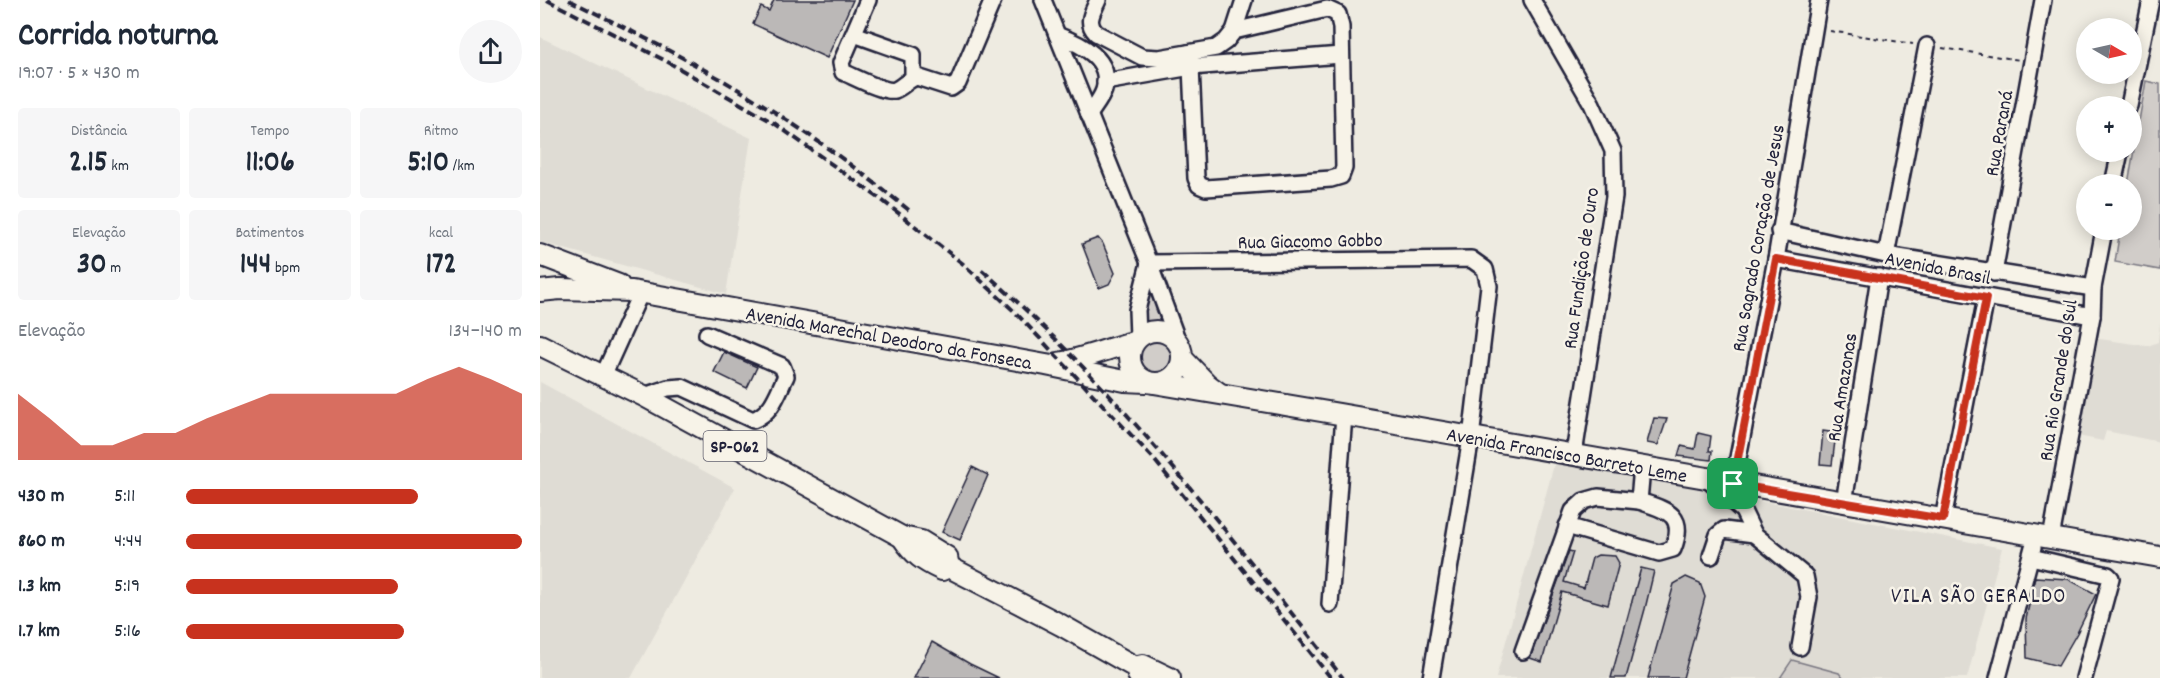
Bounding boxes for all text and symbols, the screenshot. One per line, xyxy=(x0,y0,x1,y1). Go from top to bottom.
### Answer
text: Corrida noturna xyxy=(18,14,217,61)
north arrow xyxy=(2076,18,2142,84)
map controls xyxy=(2076,18,2142,240)
button: share xyxy=(459,20,522,83)
text: 19:07 · 5 × 430 m xyxy=(18,60,140,88)
street label: Rua Paraná xyxy=(1980,88,2022,179)
button: + xyxy=(2076,96,2142,162)
text: Distância xyxy=(71,120,127,143)
text: Tempo xyxy=(251,120,289,143)
text: Ritmo xyxy=(424,120,458,143)
street label: Rua Sagrado Coração de Jesus xyxy=(1726,123,1794,354)
text: 2.15 xyxy=(69,143,108,186)
text: 11:06 xyxy=(245,143,295,186)
text: 5:10 xyxy=(407,143,449,186)
text: km xyxy=(108,155,129,178)
text: /km xyxy=(449,155,475,178)
button: − xyxy=(2076,174,2142,240)
street label: Rua Fundição de Ouro xyxy=(1558,186,1608,351)
text: Elevação xyxy=(72,222,126,245)
text: Batimentos xyxy=(235,222,305,245)
text: kcal xyxy=(429,222,453,245)
street label: Rua Giacomo Gobbo xyxy=(1237,228,1383,258)
text: 30 xyxy=(77,245,107,288)
text: 144 xyxy=(240,245,271,288)
text: 172 xyxy=(425,245,457,288)
street label: Avenida Brasil xyxy=(1882,246,1993,294)
text: m xyxy=(107,257,121,280)
text: bpm xyxy=(271,257,300,280)
street label: Rua Rio Grande do Sul xyxy=(2033,297,2087,463)
street label: Avenida Marechal Deodoro da Fonseca xyxy=(743,301,1034,379)
text: Elevação xyxy=(18,318,85,346)
text: 134–140 m xyxy=(449,318,522,346)
street label: Rua Amazonas xyxy=(1822,331,1866,444)
street label: Avenida Francisco Barreto Leme xyxy=(1444,422,1689,492)
road number: SP-062 xyxy=(704,431,766,461)
pin xyxy=(1707,458,1758,509)
icon: arrive xyxy=(1716,467,1749,500)
text: 430 m xyxy=(18,483,64,511)
text: 5:11 xyxy=(114,483,135,511)
text: 860 m xyxy=(18,528,65,556)
text: 4:44 xyxy=(114,528,142,556)
text: 1.3 km xyxy=(18,573,61,601)
text: 5:19 xyxy=(114,573,140,601)
district label: VILA SÃO GERALDO xyxy=(1891,583,2067,613)
text: 1.7 km xyxy=(18,618,60,646)
text: 5:16 xyxy=(114,618,141,646)

